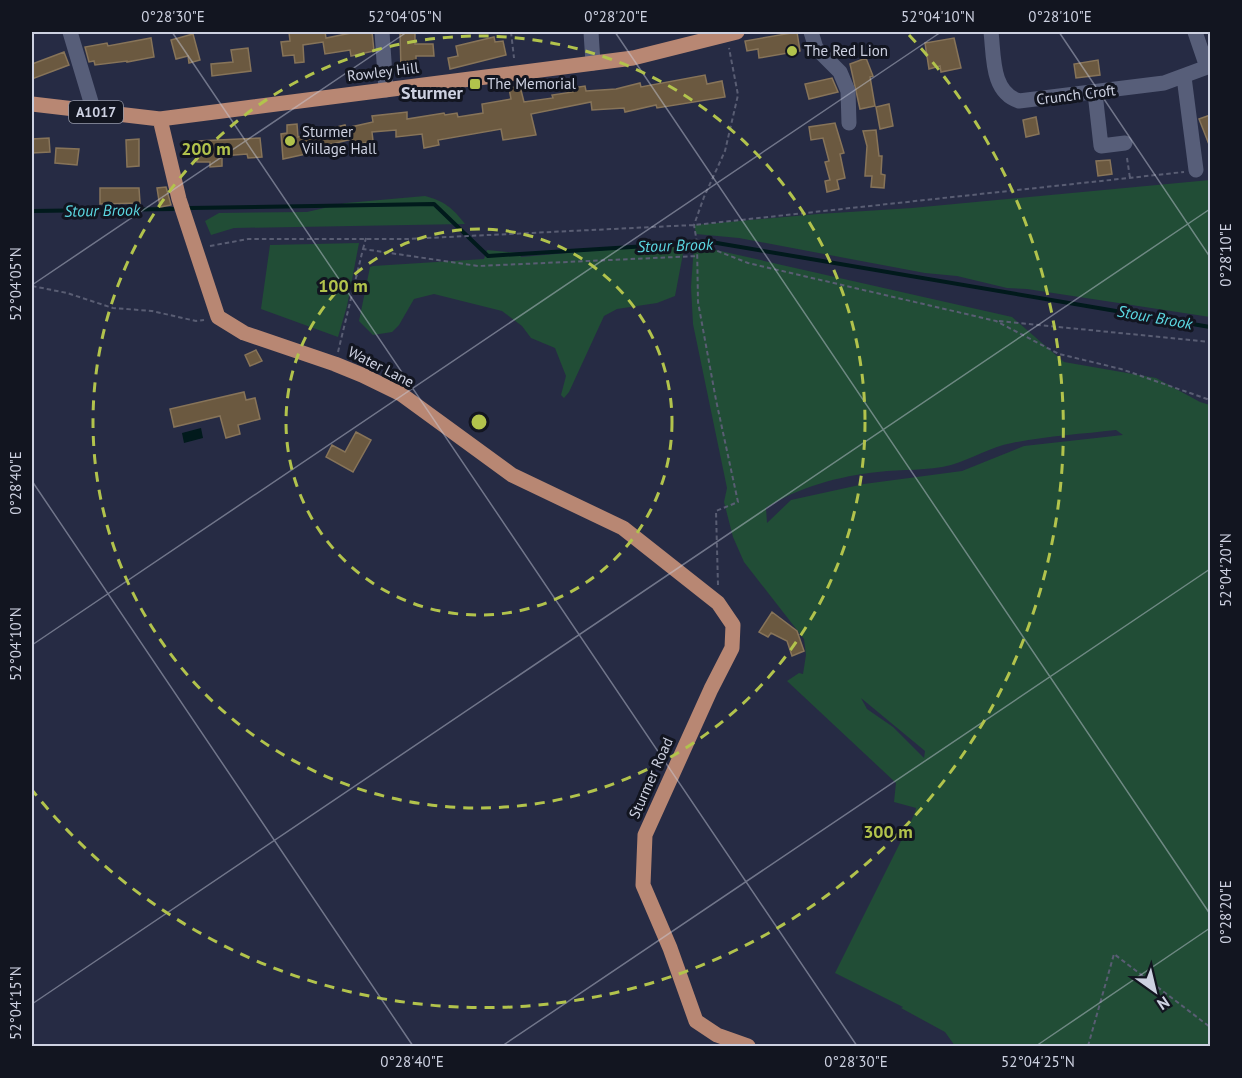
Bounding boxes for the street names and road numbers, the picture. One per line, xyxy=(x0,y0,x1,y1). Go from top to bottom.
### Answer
street label: Rowley Hill xyxy=(346,58,420,85)
street label: Crunch Croft xyxy=(1035,80,1117,109)
road number: A1017 xyxy=(69,101,123,123)
street label: Water Lane xyxy=(345,342,417,391)
street label: Sturmer Road xyxy=(624,734,677,821)

